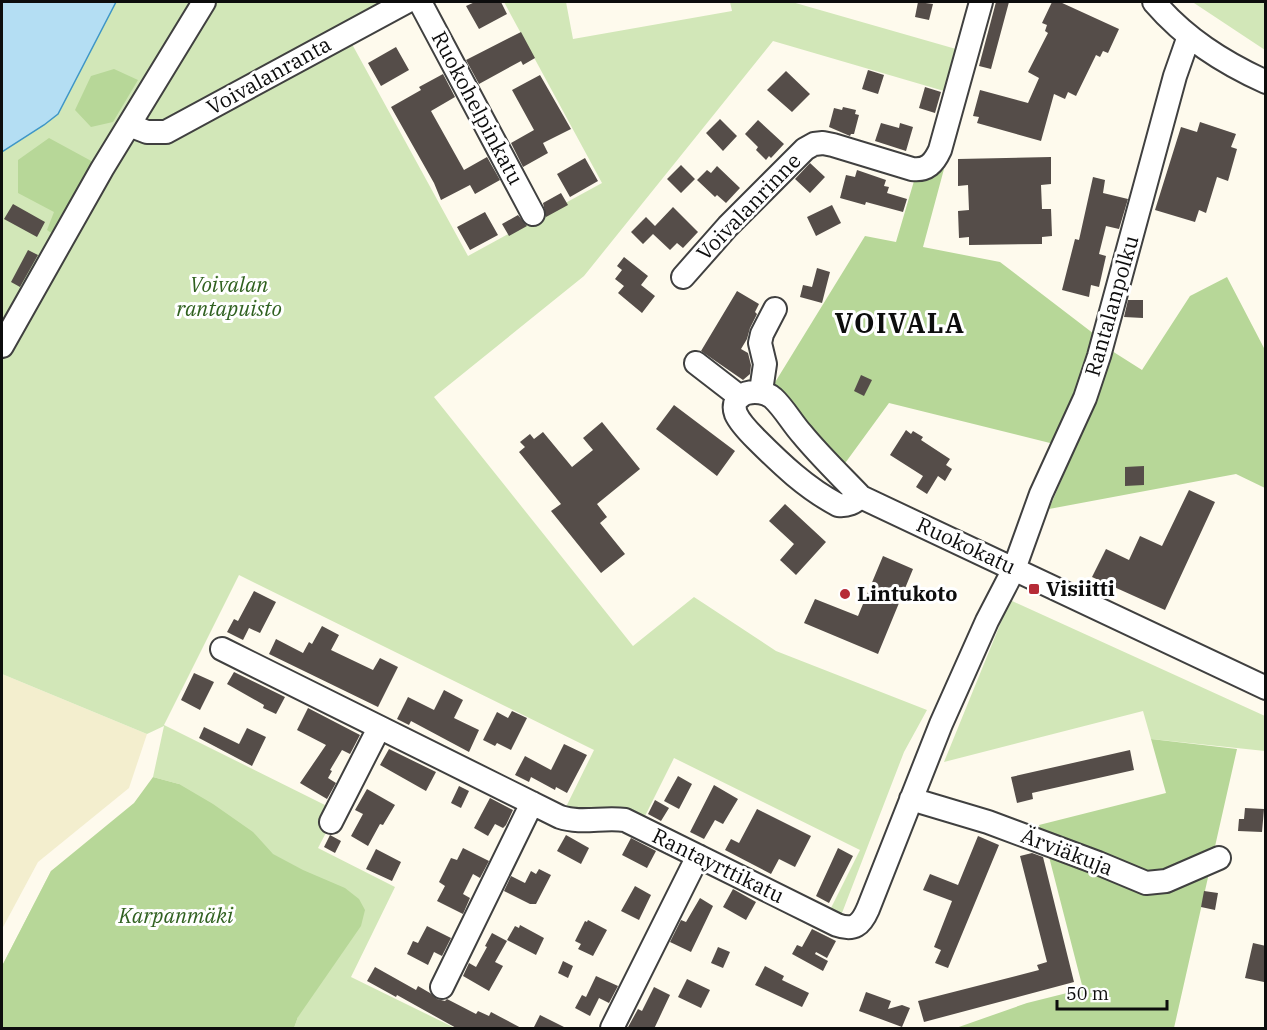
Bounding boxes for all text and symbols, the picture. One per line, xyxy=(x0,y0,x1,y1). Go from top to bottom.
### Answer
street label: Ruokohelpinkatu xyxy=(426,26,530,189)
street label: Voivalanranta xyxy=(201,29,336,121)
street label: Voivalanrinne xyxy=(690,147,807,266)
street label: Rantalanpolku xyxy=(1078,232,1145,379)
park label: Voivalan rantapuisto xyxy=(176,270,282,322)
district label: VOIVALA xyxy=(834,305,966,340)
street label: Ruokokatu xyxy=(912,510,1021,580)
place label: Visiitti xyxy=(1046,574,1115,602)
place label: Lintukoto xyxy=(857,579,957,607)
marker: Visiitti xyxy=(1027,582,1041,596)
marker: Lintukoto xyxy=(838,587,852,601)
street label: Rantayrttikatu xyxy=(648,821,789,909)
street label: Ärviäkuja xyxy=(1017,821,1117,881)
park label: Karpanmäki xyxy=(118,901,234,929)
scale bar xyxy=(1057,973,1166,1011)
text: 50 m xyxy=(1066,982,1109,1005)

